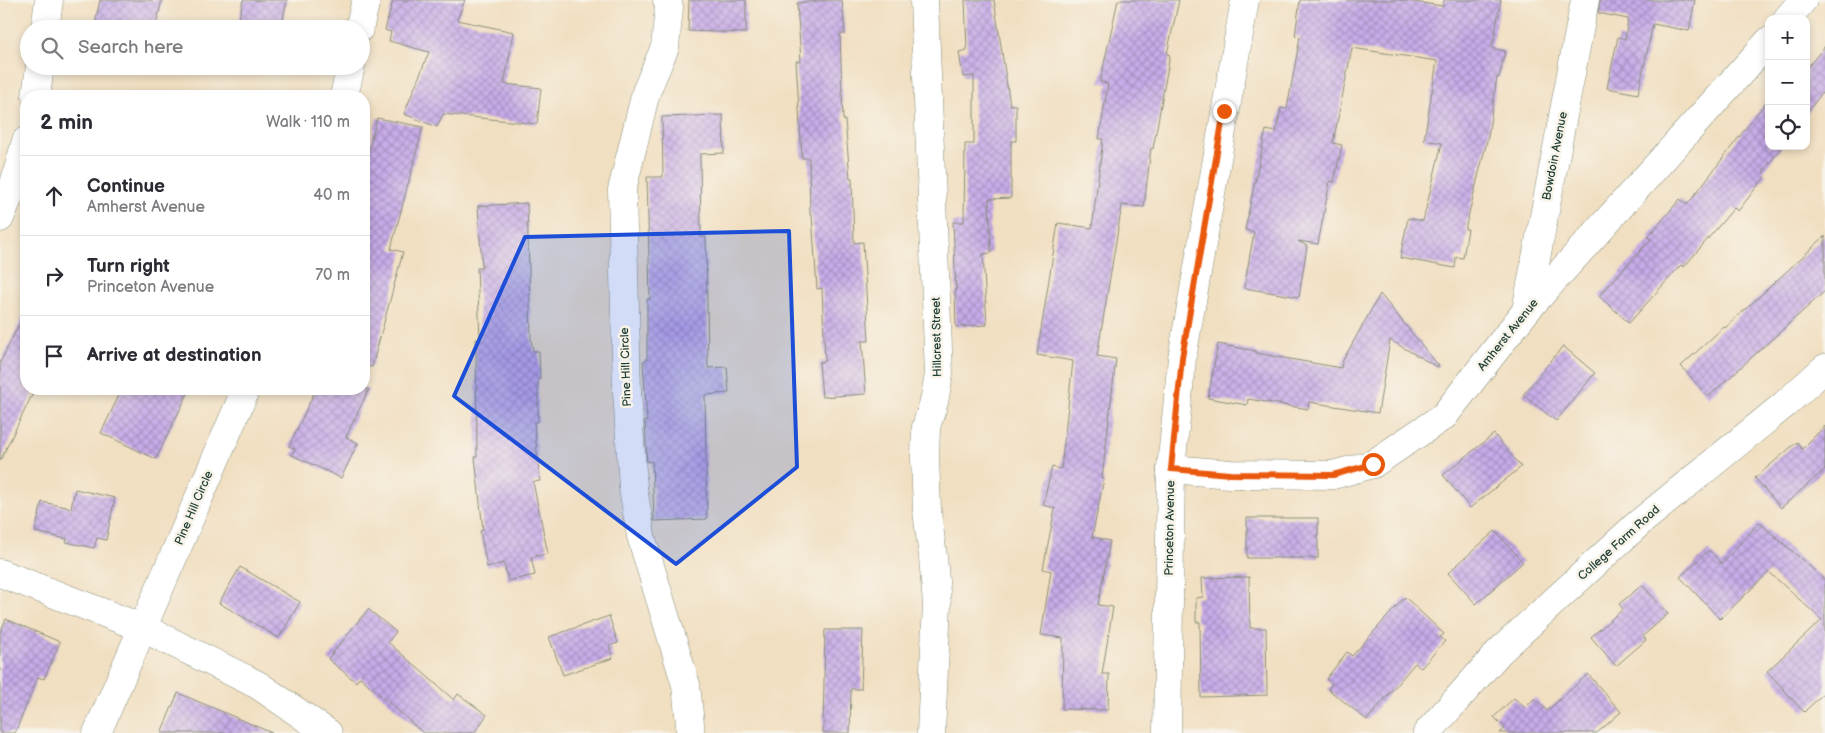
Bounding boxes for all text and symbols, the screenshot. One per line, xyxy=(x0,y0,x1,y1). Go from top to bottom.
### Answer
map controls xyxy=(1765,15,1810,150)
button: + xyxy=(1765,15,1810,60)
search box xyxy=(20,20,370,75)
icon: search xyxy=(38,34,66,62)
text: Search here xyxy=(78,36,183,59)
button: − xyxy=(1765,60,1810,105)
route end xyxy=(1213,100,1236,123)
button: locate xyxy=(1765,105,1810,150)
text: 2 min xyxy=(40,110,93,135)
street label: Bowdoin Avenue xyxy=(1539,111,1571,201)
text: Walk · 110 m xyxy=(266,113,350,132)
text: Continue xyxy=(87,175,165,198)
icon: ahead xyxy=(40,182,68,210)
text: 40 m xyxy=(313,186,350,205)
text: Amherst Avenue xyxy=(87,198,205,217)
text: Turn right xyxy=(87,255,170,278)
icon: right xyxy=(40,262,68,290)
text: 70 m xyxy=(315,266,350,285)
text: Princeton Avenue xyxy=(87,278,214,297)
street label: Amherst Avenue xyxy=(1474,296,1542,374)
street label: Hillcrest Street xyxy=(929,297,945,377)
street label: Pine Hill Circle xyxy=(617,327,635,407)
icon: arrive xyxy=(40,342,68,370)
text: Arrive at destination xyxy=(87,344,262,367)
route start xyxy=(1362,453,1385,476)
street label: Pine Hill Circle xyxy=(172,469,216,547)
street label: Princeton Avenue xyxy=(1162,480,1178,576)
street label: College Farm Road xyxy=(1575,502,1663,584)

